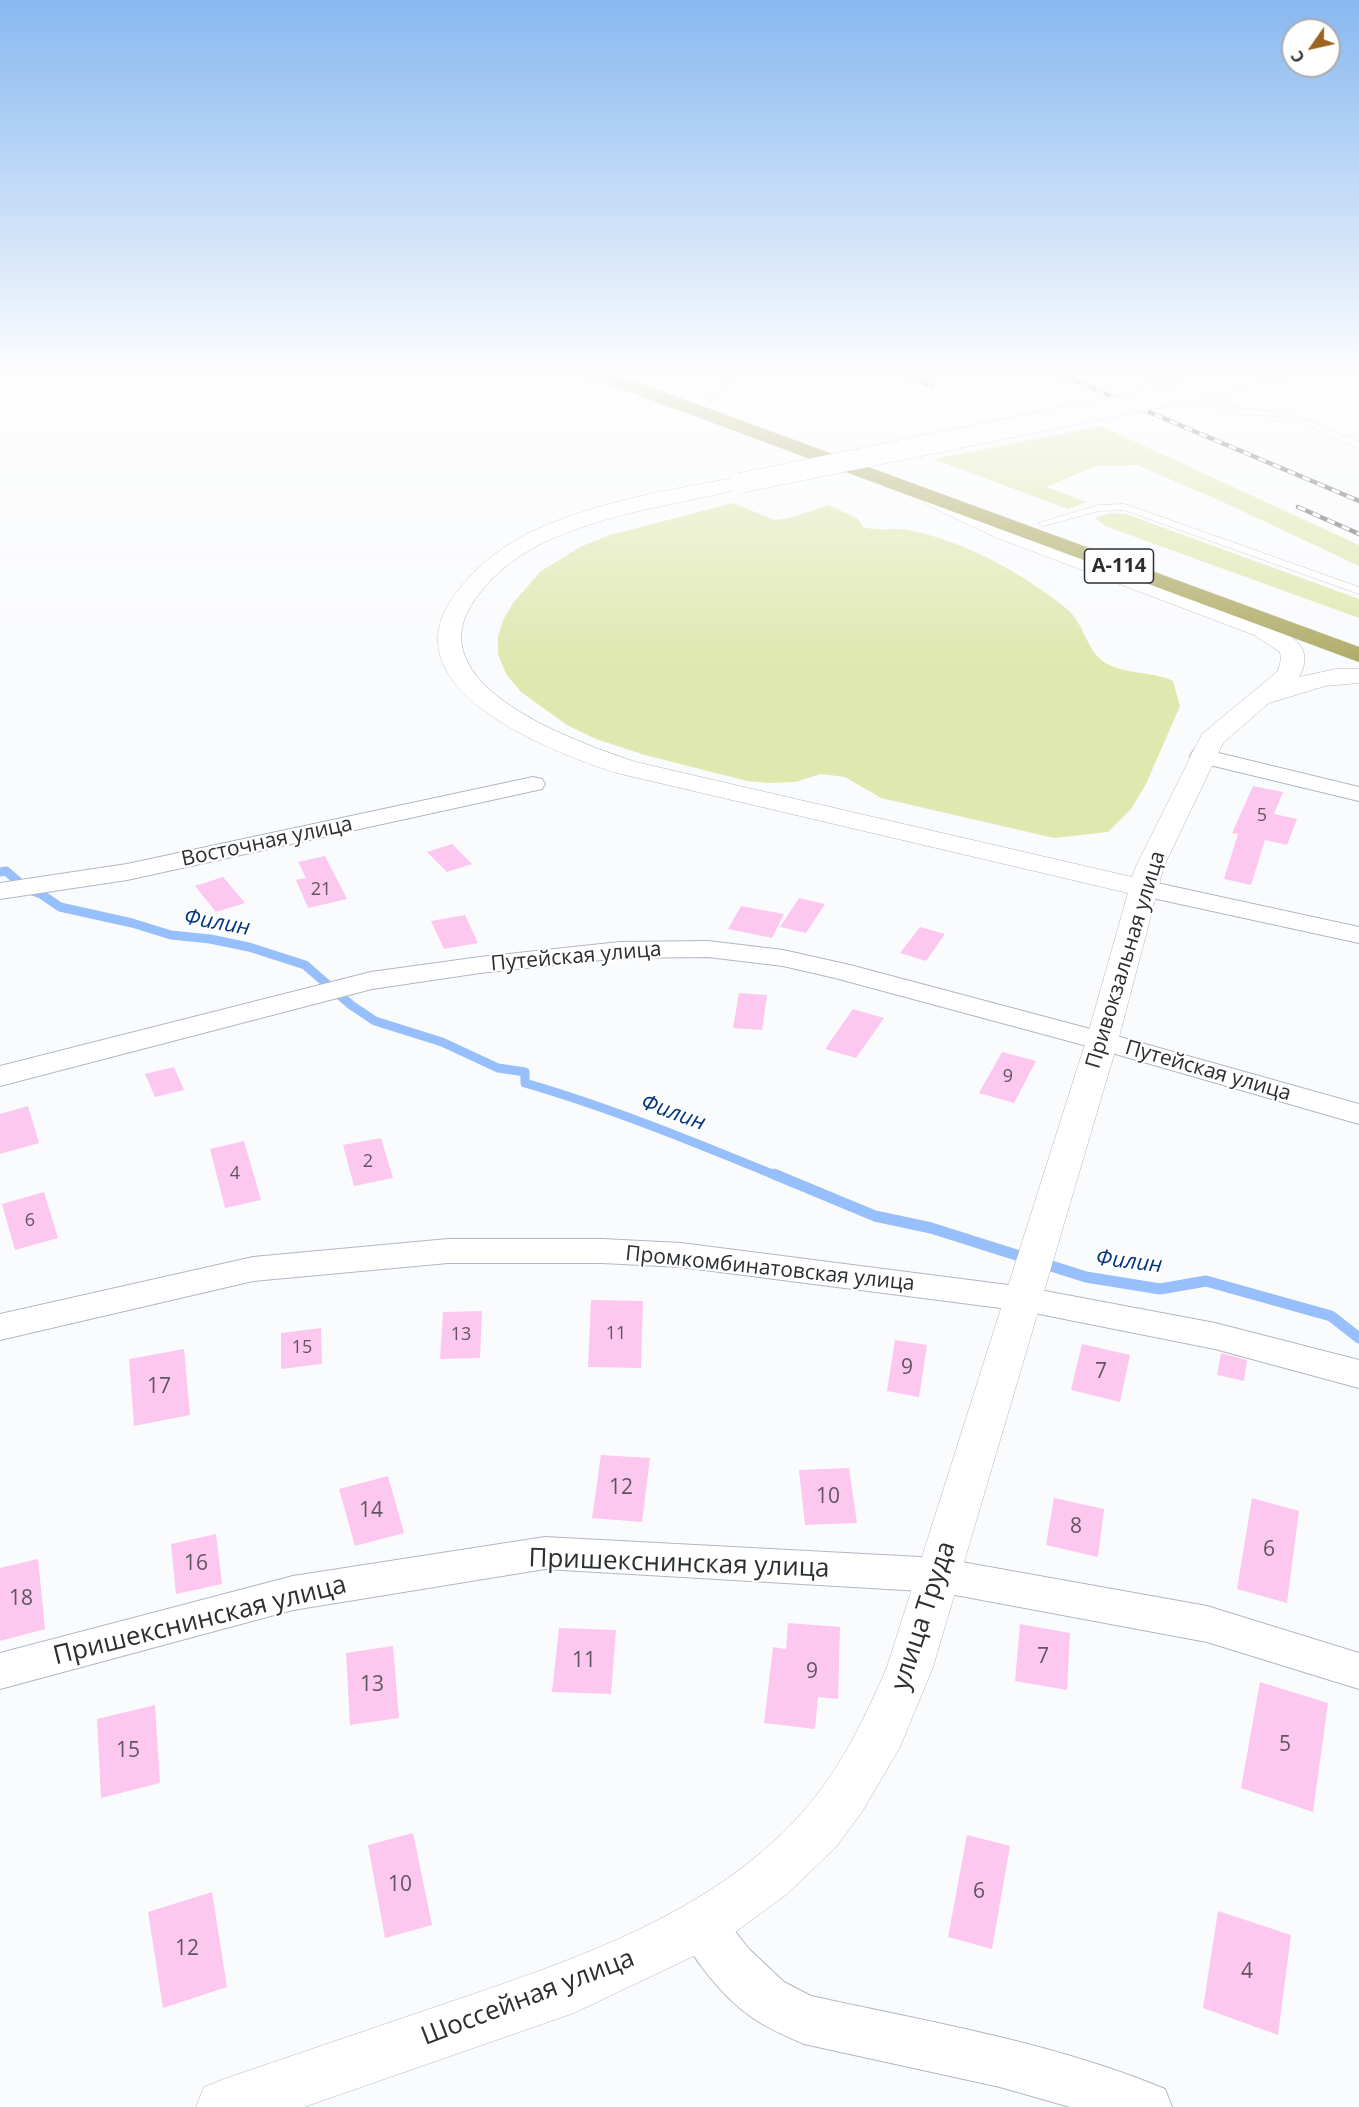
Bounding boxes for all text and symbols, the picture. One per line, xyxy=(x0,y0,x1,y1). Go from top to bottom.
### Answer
north arrow xyxy=(1281,18,1341,78)
text: С xyxy=(1286,47,1310,67)
road number: А-114 xyxy=(1084,549,1154,583)
house number: 5 xyxy=(1257,805,1267,827)
street label: Восточная улица xyxy=(179,812,355,872)
street label: Привокзальная улица xyxy=(1081,848,1171,1072)
house number: 21 xyxy=(311,879,331,901)
water label: Филин xyxy=(182,904,252,942)
street label: Путейская улица xyxy=(490,937,662,977)
street label: Путейская улица xyxy=(1122,1035,1294,1107)
house number: 9 xyxy=(1003,1066,1013,1088)
water label: Филин xyxy=(637,1089,709,1137)
house number: 2 xyxy=(363,1151,373,1173)
house number: 4 xyxy=(230,1163,240,1185)
house number: 6 xyxy=(25,1210,35,1232)
street label: Промкомбинатовская улица xyxy=(624,1241,916,1297)
water label: Филин xyxy=(1094,1245,1164,1279)
house number: 11 xyxy=(606,1323,626,1345)
house number: 13 xyxy=(451,1324,471,1346)
house number: 15 xyxy=(292,1337,312,1359)
house number: 9 xyxy=(901,1355,913,1381)
house number: 7 xyxy=(1095,1359,1107,1385)
house number: 17 xyxy=(147,1374,171,1400)
house number: 12 xyxy=(609,1475,633,1501)
house number: 10 xyxy=(816,1484,840,1510)
house number: 14 xyxy=(359,1498,383,1524)
house number: 8 xyxy=(1070,1514,1082,1540)
house number: 6 xyxy=(1263,1537,1275,1563)
street label: улица Труда xyxy=(885,1538,963,1694)
street label: Пришекснинская улица xyxy=(528,1543,830,1585)
house number: 16 xyxy=(184,1551,208,1577)
street label: Пришекснинская улица xyxy=(50,1569,350,1673)
house number: 18 xyxy=(9,1586,33,1612)
house number: 7 xyxy=(1037,1644,1049,1670)
house number: 11 xyxy=(572,1648,596,1674)
house number: 9 xyxy=(806,1659,818,1685)
house number: 13 xyxy=(360,1672,384,1698)
house number: 5 xyxy=(1279,1732,1291,1758)
house number: 15 xyxy=(116,1738,140,1764)
house number: 10 xyxy=(388,1872,412,1898)
house number: 6 xyxy=(973,1879,985,1905)
house number: 12 xyxy=(175,1936,199,1962)
street label: Шоссейная улица xyxy=(417,1943,639,2053)
house number: 4 xyxy=(1241,1959,1253,1985)

